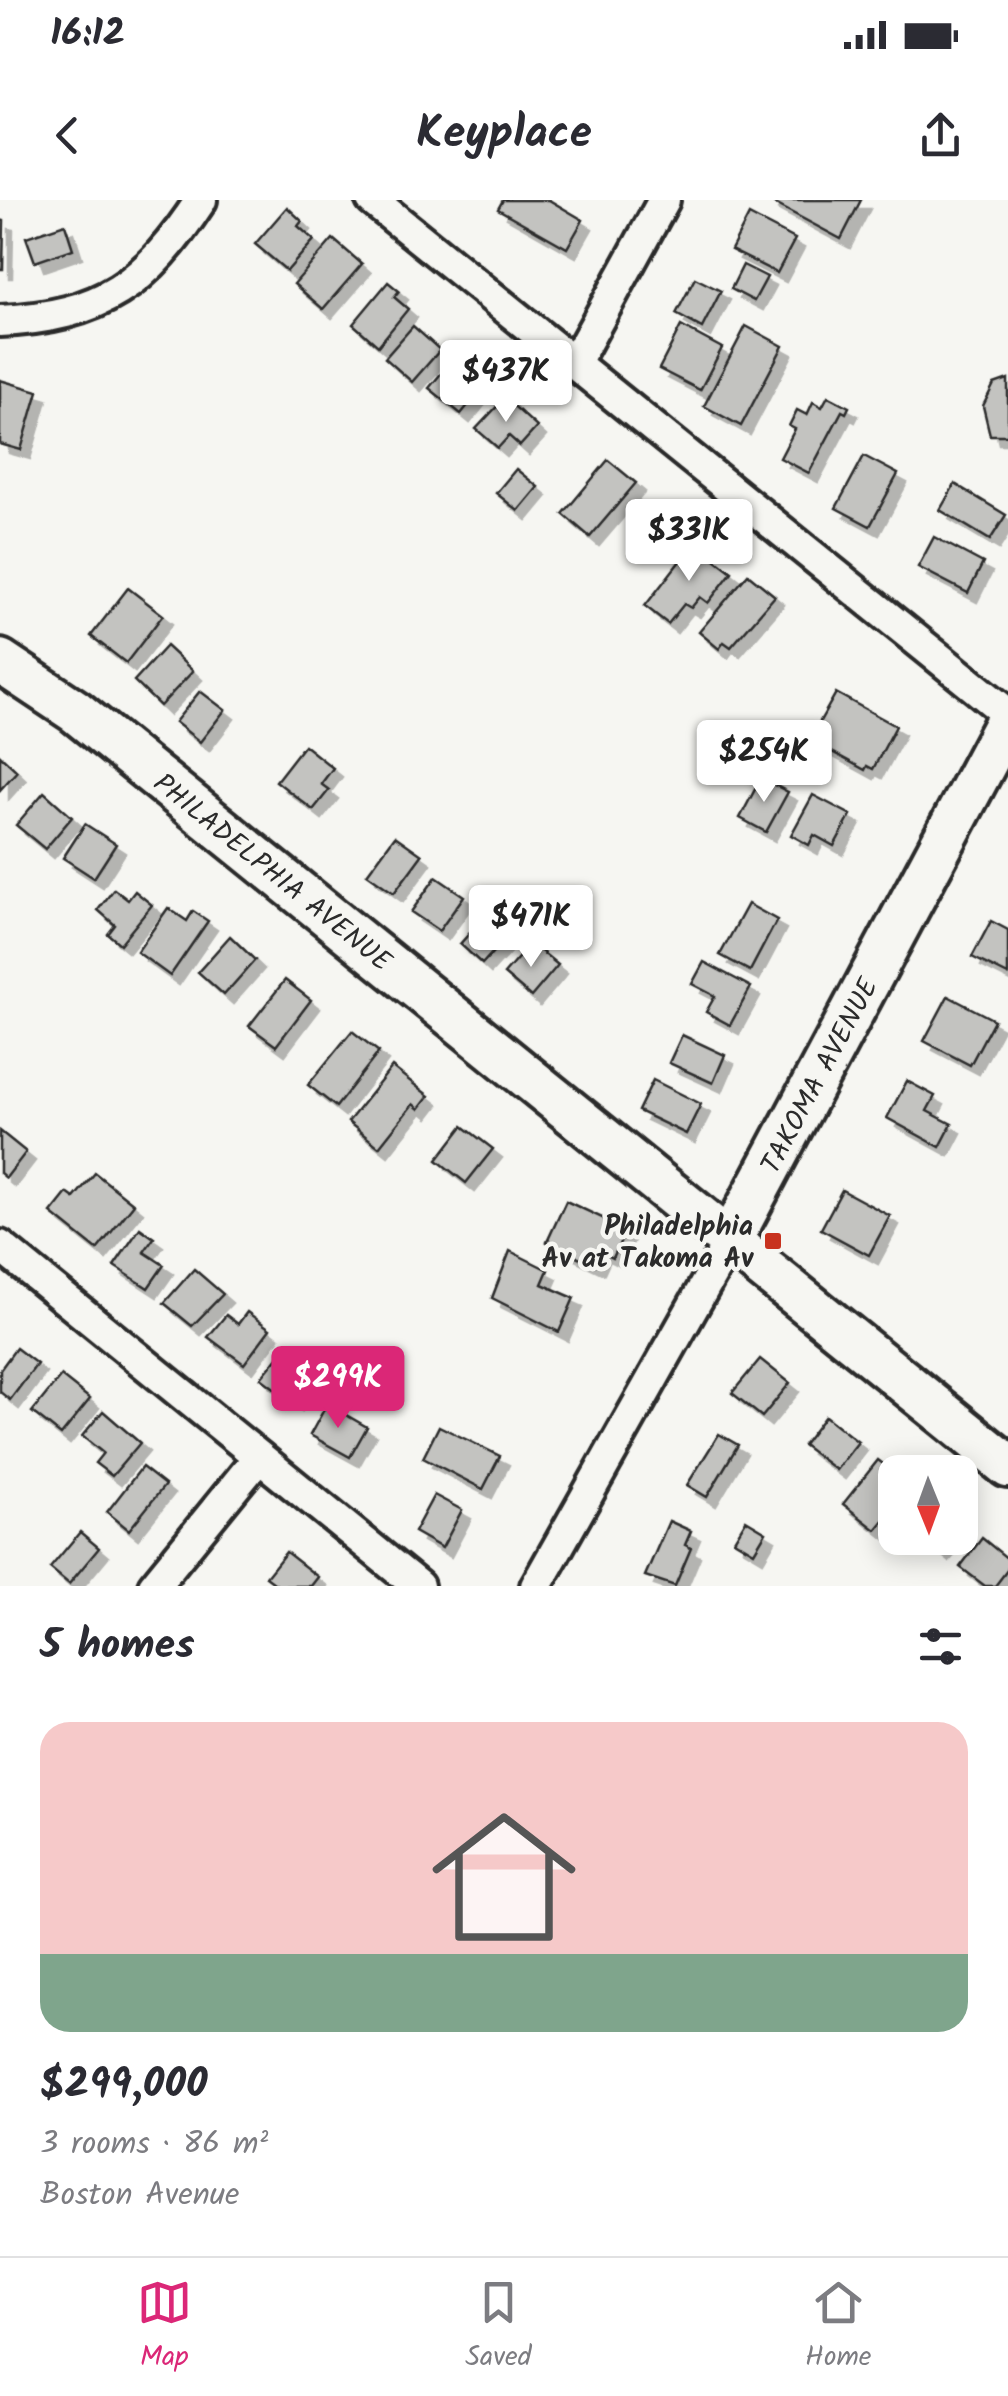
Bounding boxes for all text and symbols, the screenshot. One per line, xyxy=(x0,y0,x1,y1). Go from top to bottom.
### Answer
text: 16:12 xyxy=(50,5,125,65)
text: Keyplace xyxy=(416,99,592,171)
icon: back xyxy=(40,108,95,163)
icon: share xyxy=(913,108,968,163)
pin: $437K xyxy=(436,340,576,425)
text: $437K xyxy=(462,347,550,398)
pin: $331K xyxy=(619,499,759,584)
text: $331K xyxy=(648,506,730,557)
pin: $254K xyxy=(694,720,834,805)
text: $254K xyxy=(719,727,809,778)
street label: PHILADELPHIA AVENUE xyxy=(142,763,401,984)
pin: $471K xyxy=(461,885,601,970)
text: $471K xyxy=(491,892,571,943)
street label: TAKOMA AVENUE xyxy=(750,970,892,1182)
place label: Philadelphia Av at Takoma Av xyxy=(542,1205,754,1282)
marker: Philadelphia Av at Takoma Av xyxy=(762,1230,784,1252)
pin: $299K xyxy=(268,1346,408,1431)
text: $299K xyxy=(293,1353,383,1404)
north arrow xyxy=(878,1455,978,1555)
map controls xyxy=(878,1455,978,1555)
text: 5 homes xyxy=(40,1613,195,1680)
icon: filters xyxy=(913,1619,968,1674)
icon: home xyxy=(414,1787,594,1967)
text: $299,000 xyxy=(40,2052,208,2119)
text: 3 rooms · 86 m² xyxy=(40,2119,268,2170)
text: Boston Avenue xyxy=(40,2170,240,2221)
tab: Map xyxy=(137,2275,192,2380)
tab: Saved xyxy=(465,2275,532,2380)
tab: Home xyxy=(805,2275,871,2380)

